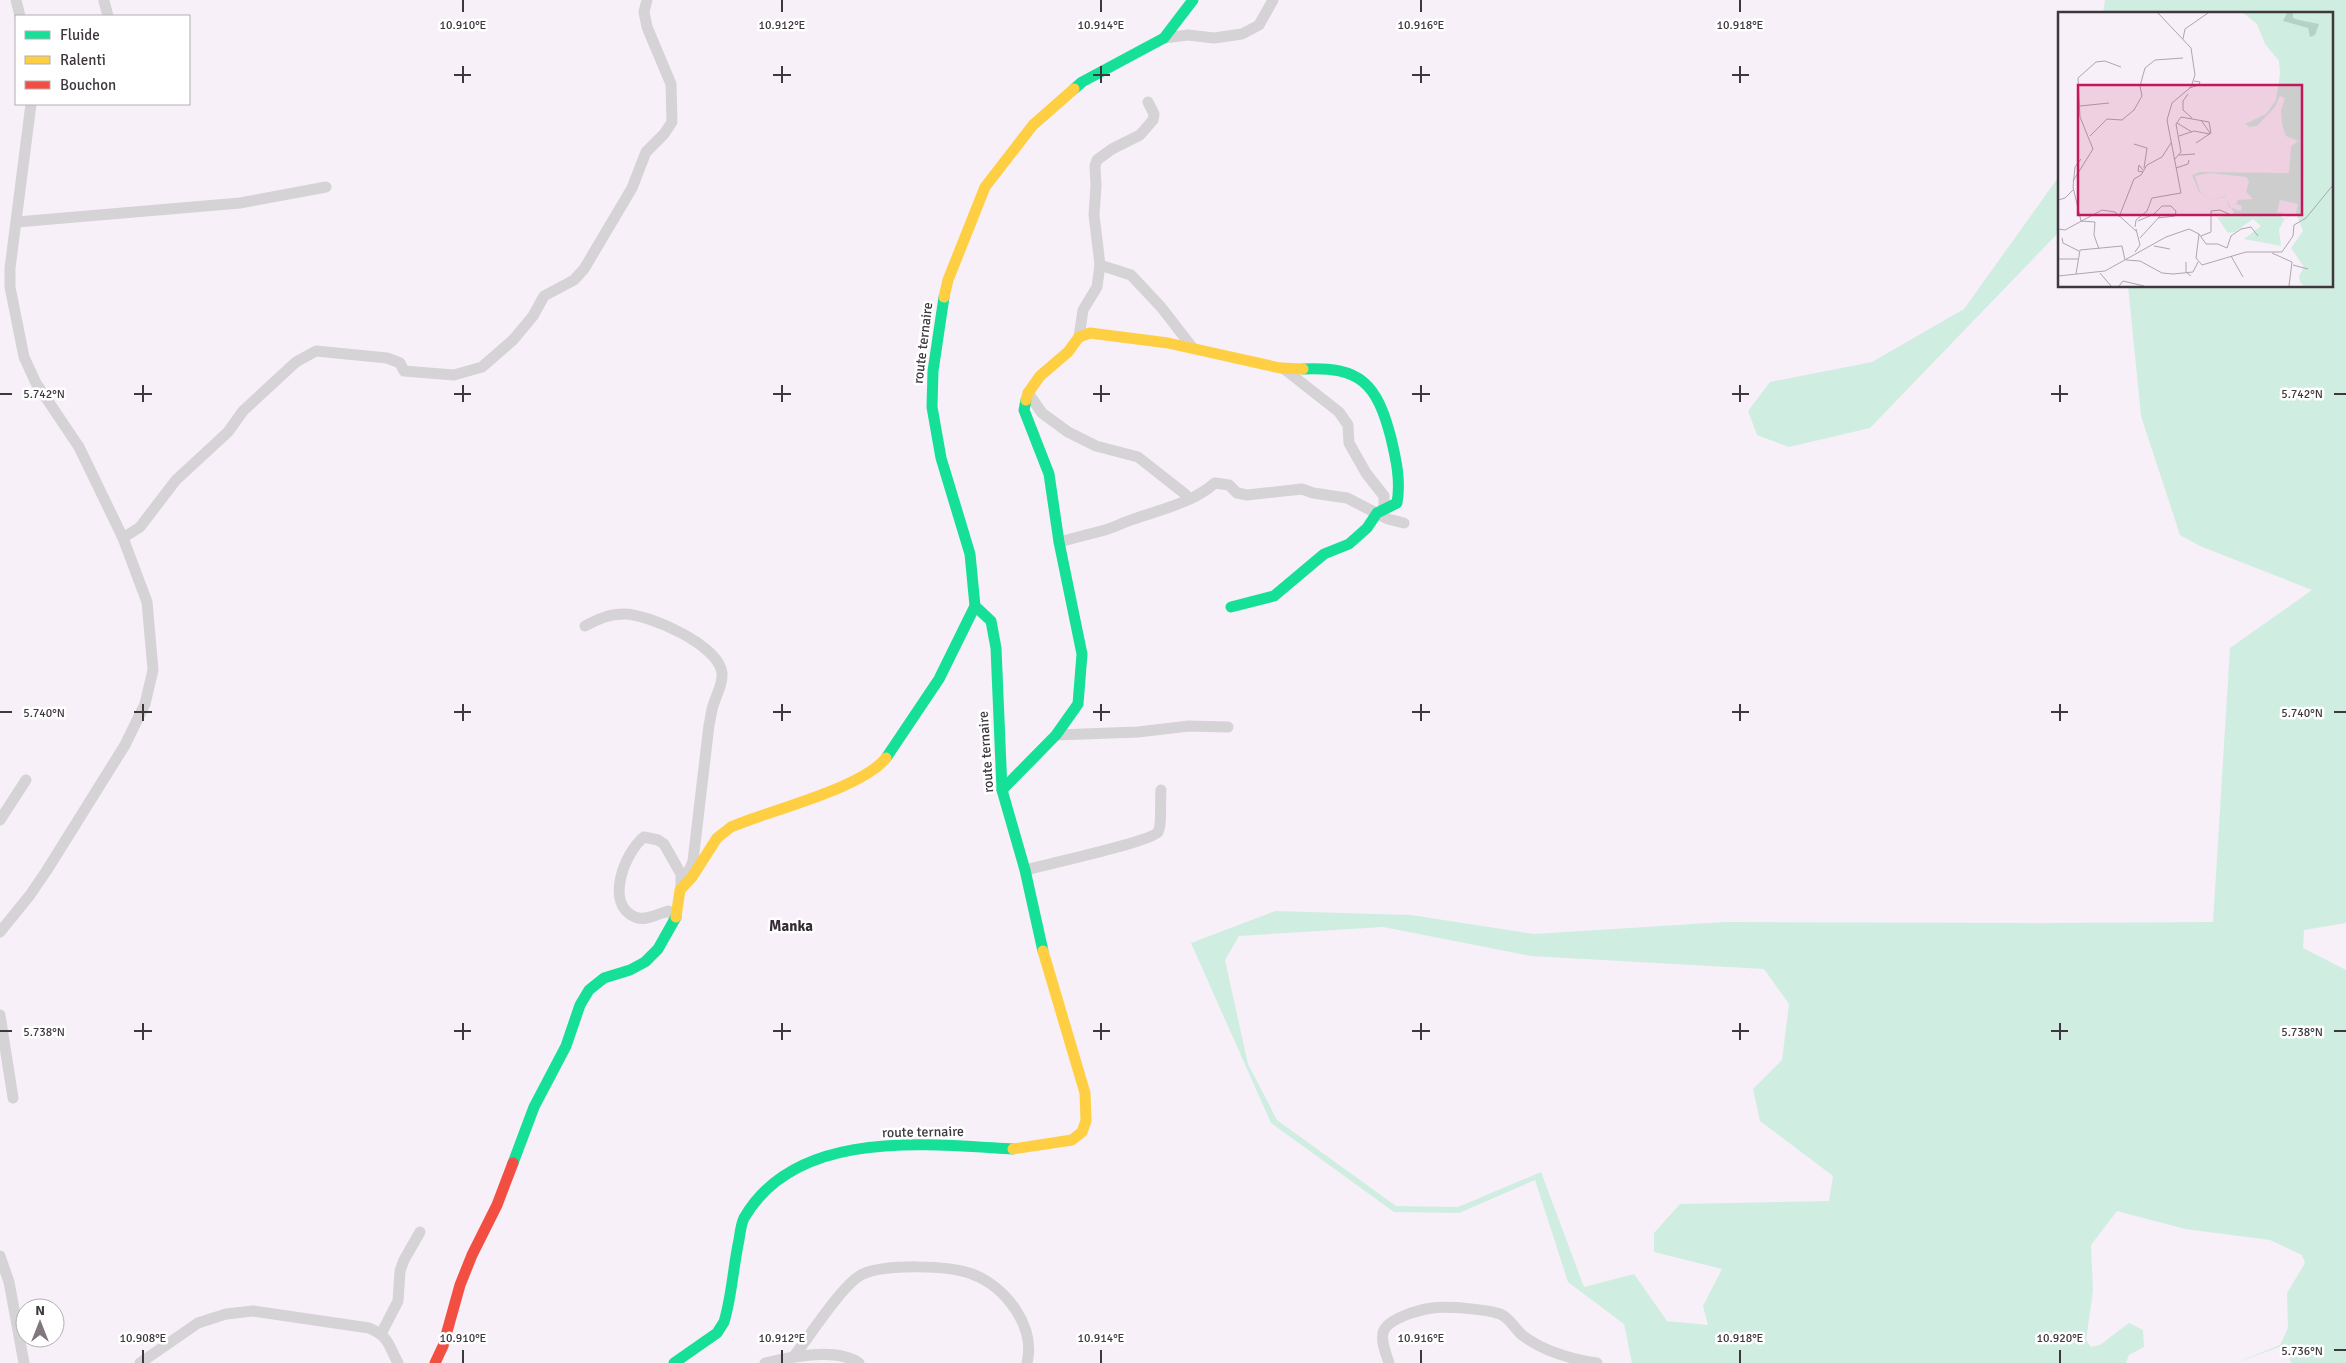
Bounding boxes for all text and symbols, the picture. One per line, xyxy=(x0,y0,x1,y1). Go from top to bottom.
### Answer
inset map xyxy=(2058,12,2334,288)
legend xyxy=(15,15,190,105)
text: 10.910°E xyxy=(440,18,487,33)
text: 10.912°E xyxy=(759,18,806,33)
text: 10.914°E xyxy=(1078,18,1125,33)
text: 10.916°E xyxy=(1398,18,1445,33)
text: 10.918°E xyxy=(1717,18,1764,33)
text: Fluide xyxy=(60,26,100,44)
text: Ralenti xyxy=(60,51,106,69)
text: Bouchon xyxy=(60,76,116,94)
street label: route ternaire xyxy=(910,301,936,385)
text: 5.742°N xyxy=(23,387,65,402)
text: 5.742°N xyxy=(2281,387,2323,402)
text: 5.740°N xyxy=(23,706,65,721)
text: 5.740°N xyxy=(2281,706,2323,721)
street label: route ternaire xyxy=(975,710,997,794)
district label: Manka xyxy=(769,917,813,935)
text: 5.738°N xyxy=(23,1025,65,1040)
text: 5.738°N xyxy=(2281,1025,2323,1040)
street label: route ternaire xyxy=(882,1123,964,1141)
north arrow xyxy=(15,1298,65,1348)
text: N xyxy=(35,1302,45,1319)
text: 10.908°E xyxy=(120,1331,167,1346)
text: 10.910°E xyxy=(440,1331,487,1346)
text: 10.912°E xyxy=(759,1331,806,1346)
text: 10.914°E xyxy=(1078,1331,1125,1346)
text: 10.916°E xyxy=(1398,1331,1445,1346)
text: 10.918°E xyxy=(1717,1331,1764,1346)
text: 10.920°E xyxy=(2037,1331,2084,1346)
text: 5.736°N xyxy=(2281,1344,2323,1359)

